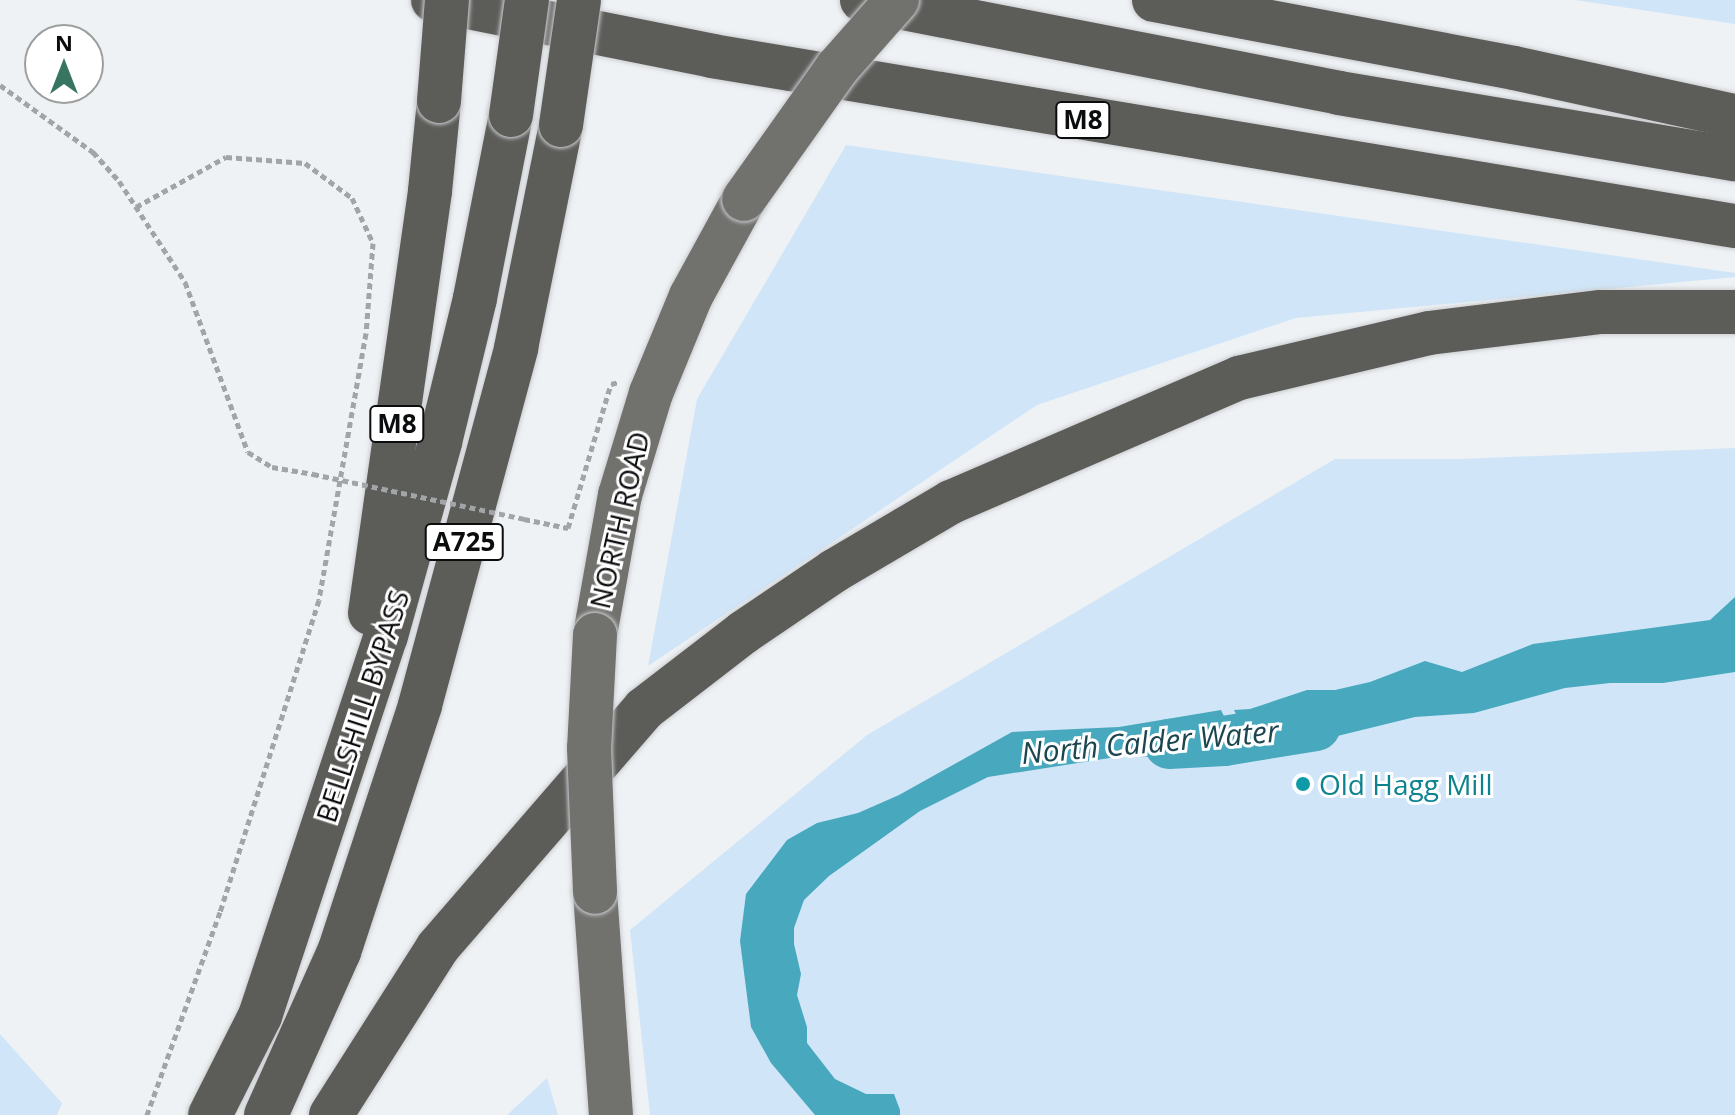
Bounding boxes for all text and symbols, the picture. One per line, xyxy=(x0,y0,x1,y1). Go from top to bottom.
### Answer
north arrow xyxy=(24,24,104,104)
text: N xyxy=(55,27,73,57)
road number: M8 xyxy=(1055,98,1111,142)
road number: M8 xyxy=(369,402,425,446)
street label: NORTH ROAD xyxy=(582,428,656,612)
road number: A725 xyxy=(424,520,504,564)
street label: BELLSHILL BYPASS xyxy=(309,586,415,826)
water label: North Calder Water xyxy=(1020,713,1280,771)
place label: Old Hagg Mill xyxy=(1319,767,1493,801)
marker: Old Hagg Mill xyxy=(1294,775,1312,793)

